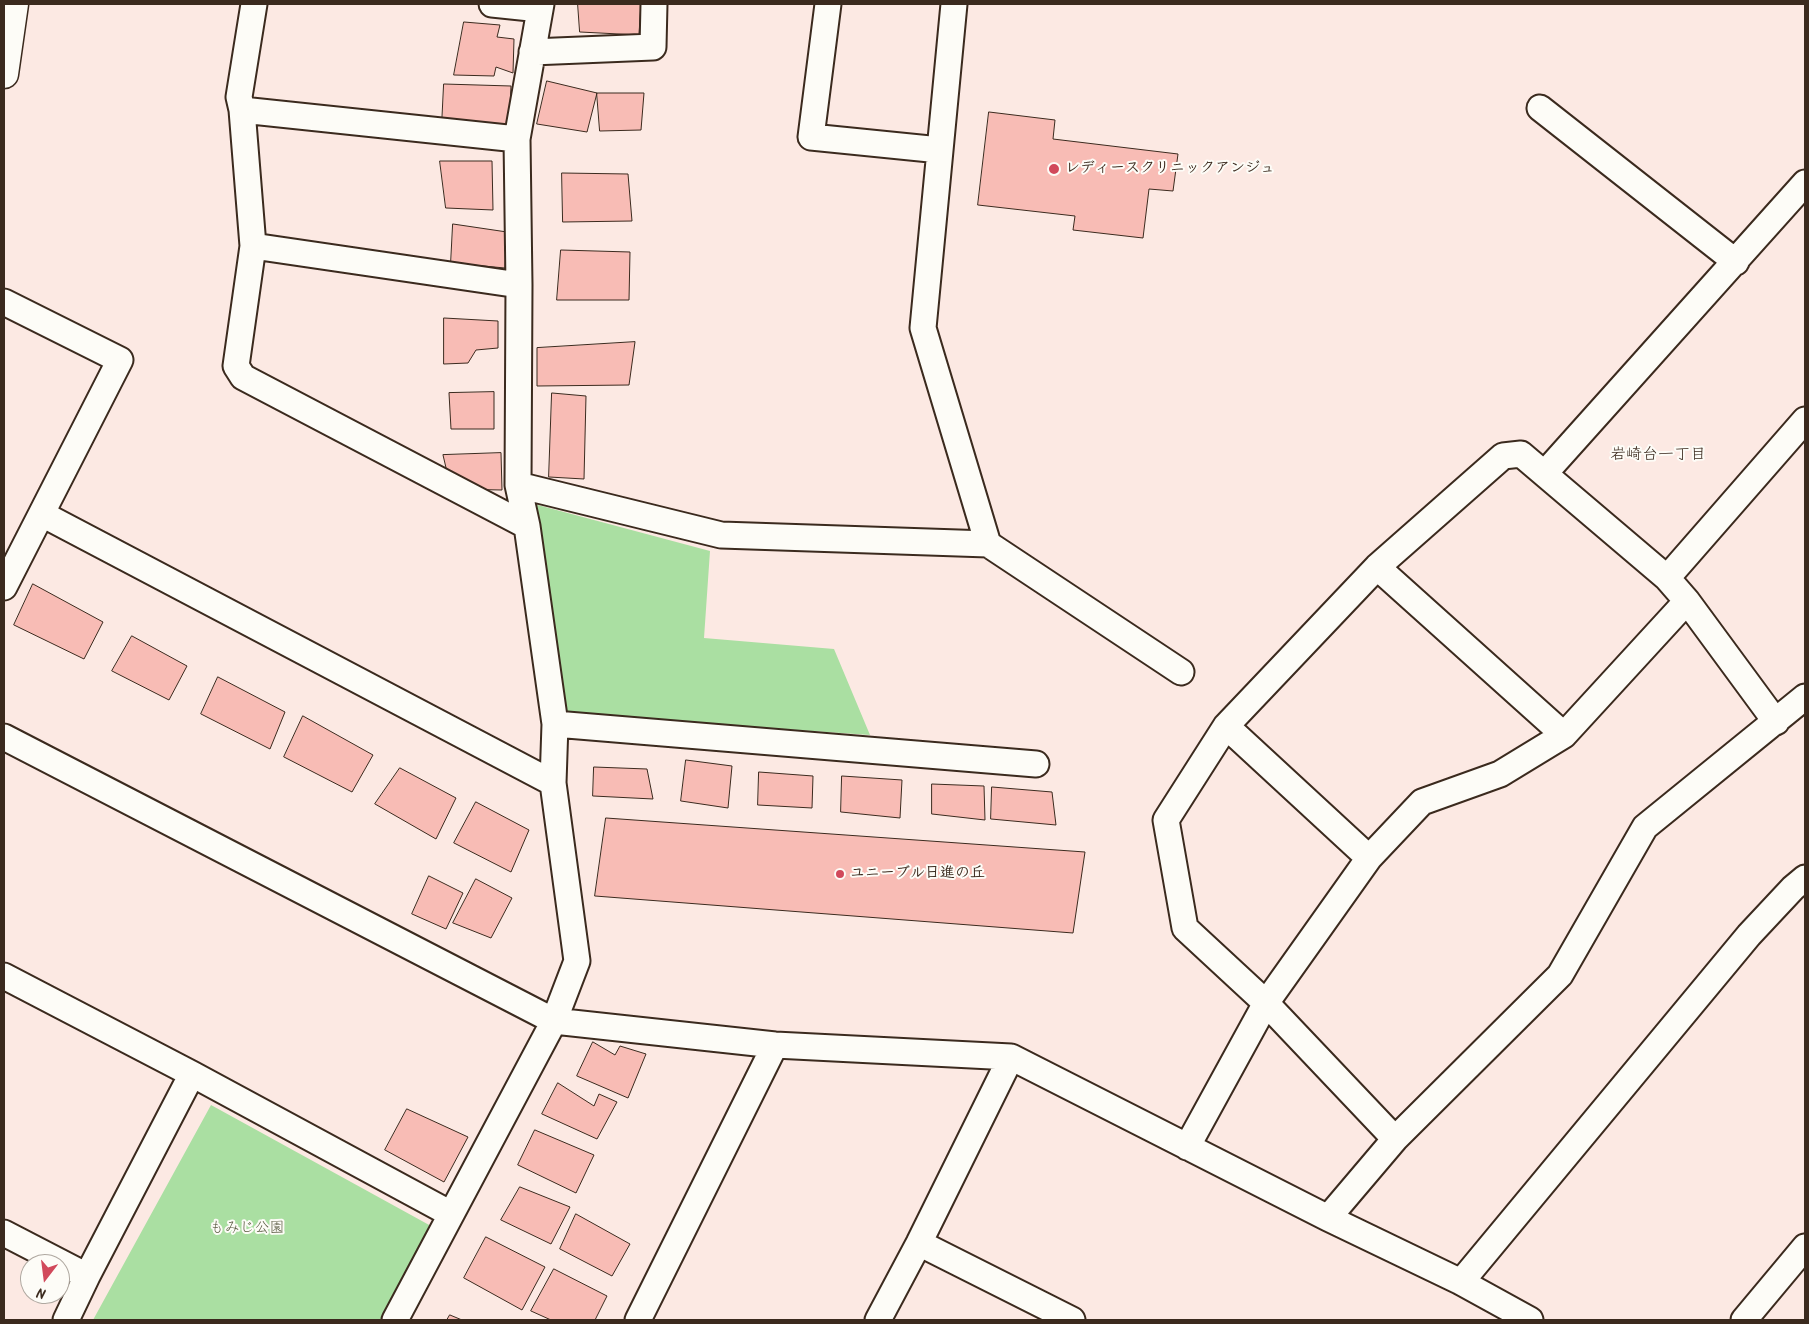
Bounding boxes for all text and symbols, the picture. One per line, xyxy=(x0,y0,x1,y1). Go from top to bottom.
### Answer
place label: レディースクリニックアンジュ xyxy=(1065,160,1275,178)
marker: レディースクリニックアンジュ xyxy=(1047,162,1061,176)
district label: 岩崎台一丁目 xyxy=(1610,446,1706,466)
place label: ユニーブル日進の丘 xyxy=(850,865,985,883)
marker: ユニーブル日進の丘 xyxy=(834,868,846,880)
park label: もみじ公園 xyxy=(210,1220,284,1238)
north arrow xyxy=(20,1254,70,1304)
text: N xyxy=(34,1281,48,1304)

